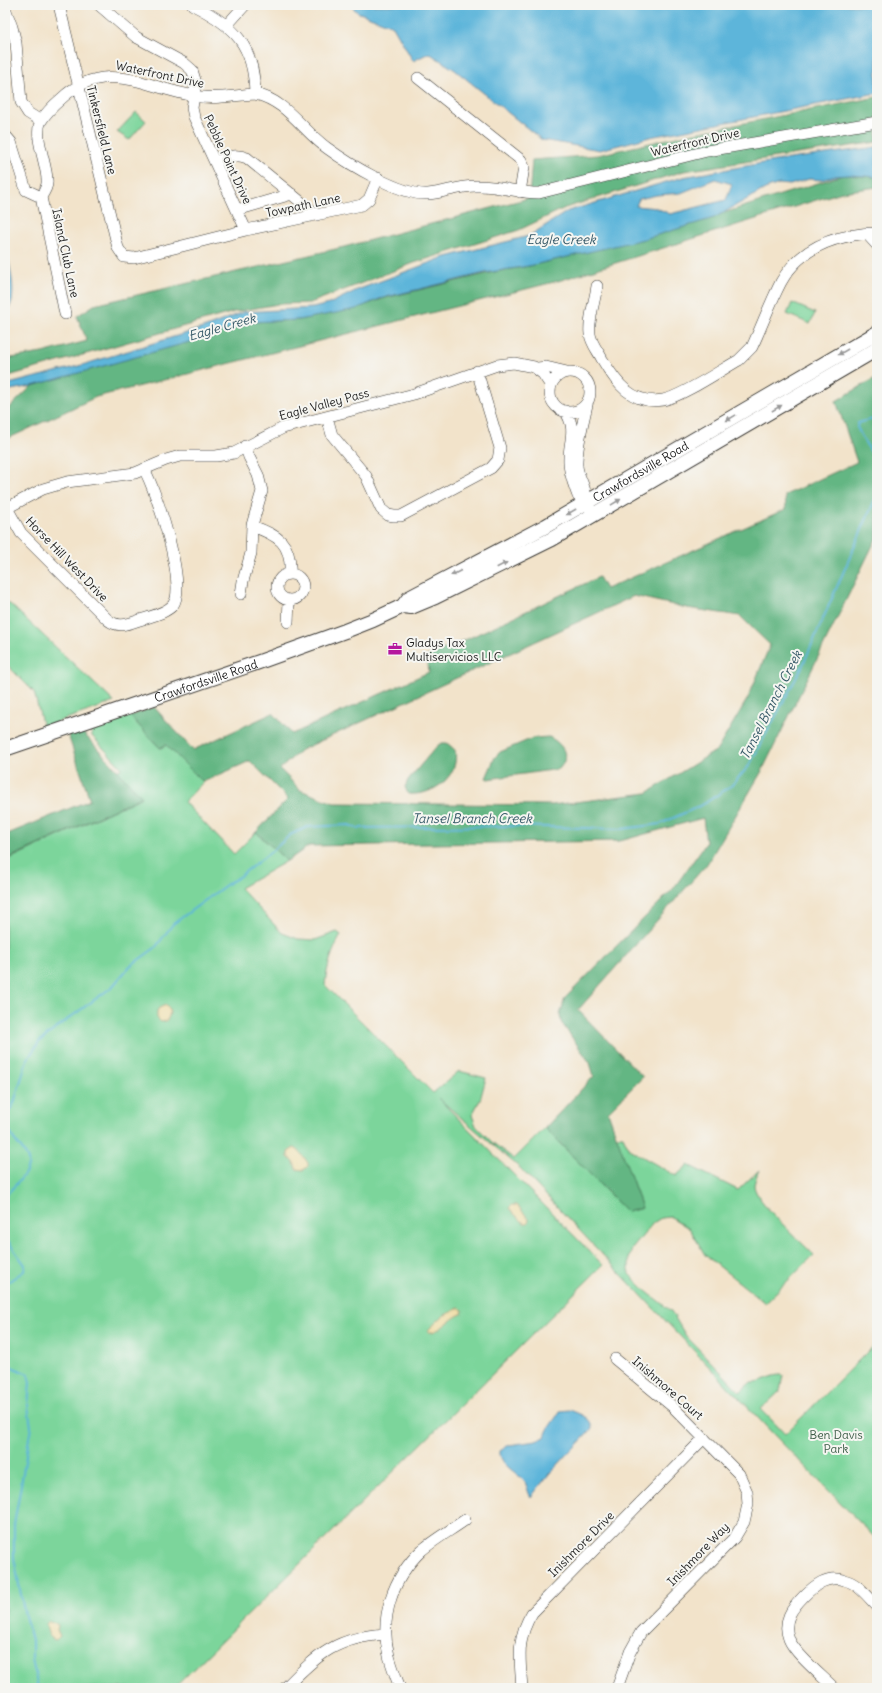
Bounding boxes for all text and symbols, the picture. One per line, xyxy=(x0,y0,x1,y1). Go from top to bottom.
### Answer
street label: Waterfront Drive xyxy=(114,57,206,91)
street label: Tinkersfield Lane xyxy=(84,84,120,176)
street label: Pebble Point Drive xyxy=(201,112,255,206)
street label: Waterfront Drive xyxy=(649,125,741,159)
street label: Towpath Lane xyxy=(264,190,342,220)
street label: Island Club Lane xyxy=(49,207,83,299)
water label: Eagle Creek xyxy=(526,231,597,248)
water label: Eagle Creek xyxy=(186,309,259,345)
one-way arrow xyxy=(837,349,849,356)
street label: Eagle Valley Pass xyxy=(277,385,371,423)
one-way arrow xyxy=(771,404,783,411)
one-way arrow xyxy=(725,415,737,422)
street label: Crawfordsville Road xyxy=(590,437,691,505)
one-way arrow xyxy=(611,498,621,506)
one-way arrow xyxy=(565,509,577,516)
street label: Horse Hill West Drive xyxy=(23,513,111,605)
one-way arrow xyxy=(497,561,508,568)
one-way arrow xyxy=(450,569,461,576)
place label: Gladys Tax Multiservicios LLC xyxy=(406,635,502,664)
office icon: Gladys Tax Multiservicios LLC xyxy=(387,641,403,657)
water label: Tansel Branch Creek xyxy=(736,647,806,762)
street label: Crawfordsville Road xyxy=(152,656,259,705)
water label: Tansel Branch Creek xyxy=(412,810,533,827)
street label: Inishmore Court xyxy=(630,1353,706,1423)
park label: Ben Davis Park xyxy=(809,1427,863,1456)
street label: Inishmore Drive xyxy=(545,1508,617,1580)
street label: Inishmore Way xyxy=(664,1519,732,1589)

